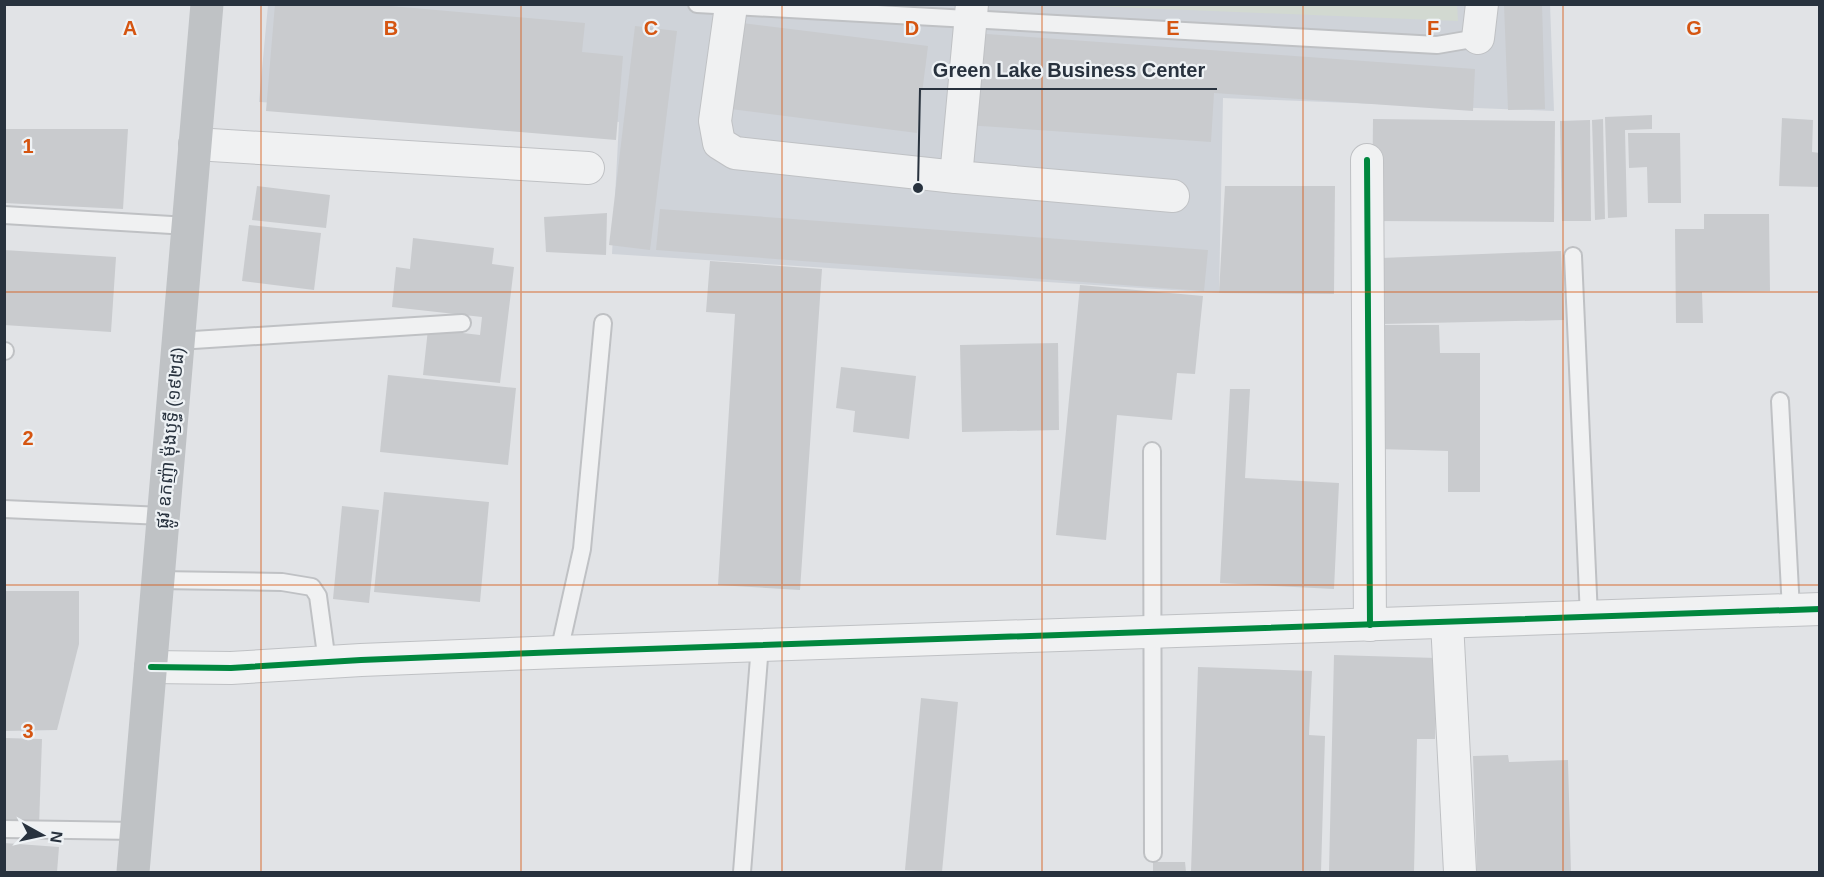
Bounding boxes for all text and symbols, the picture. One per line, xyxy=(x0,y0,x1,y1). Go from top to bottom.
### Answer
text: A xyxy=(123,17,137,39)
text: B xyxy=(384,17,398,39)
text: C xyxy=(644,17,658,39)
text: D xyxy=(905,17,919,39)
text: E xyxy=(1166,17,1180,39)
text: F xyxy=(1427,17,1439,39)
text: G xyxy=(1686,17,1702,39)
callout: Green Lake Business Center xyxy=(920,51,1217,89)
text: Green Lake Business Center xyxy=(933,59,1205,81)
text: 1 xyxy=(22,135,34,157)
street label: ផ្លូវ ឧកញ៉ា ម៉ុងឫទ្ធី (១៩២៨) xyxy=(152,346,194,530)
text: 2 xyxy=(22,427,34,449)
text: 3 xyxy=(22,720,34,742)
north arrow xyxy=(12,805,72,865)
text: N xyxy=(47,830,66,844)

